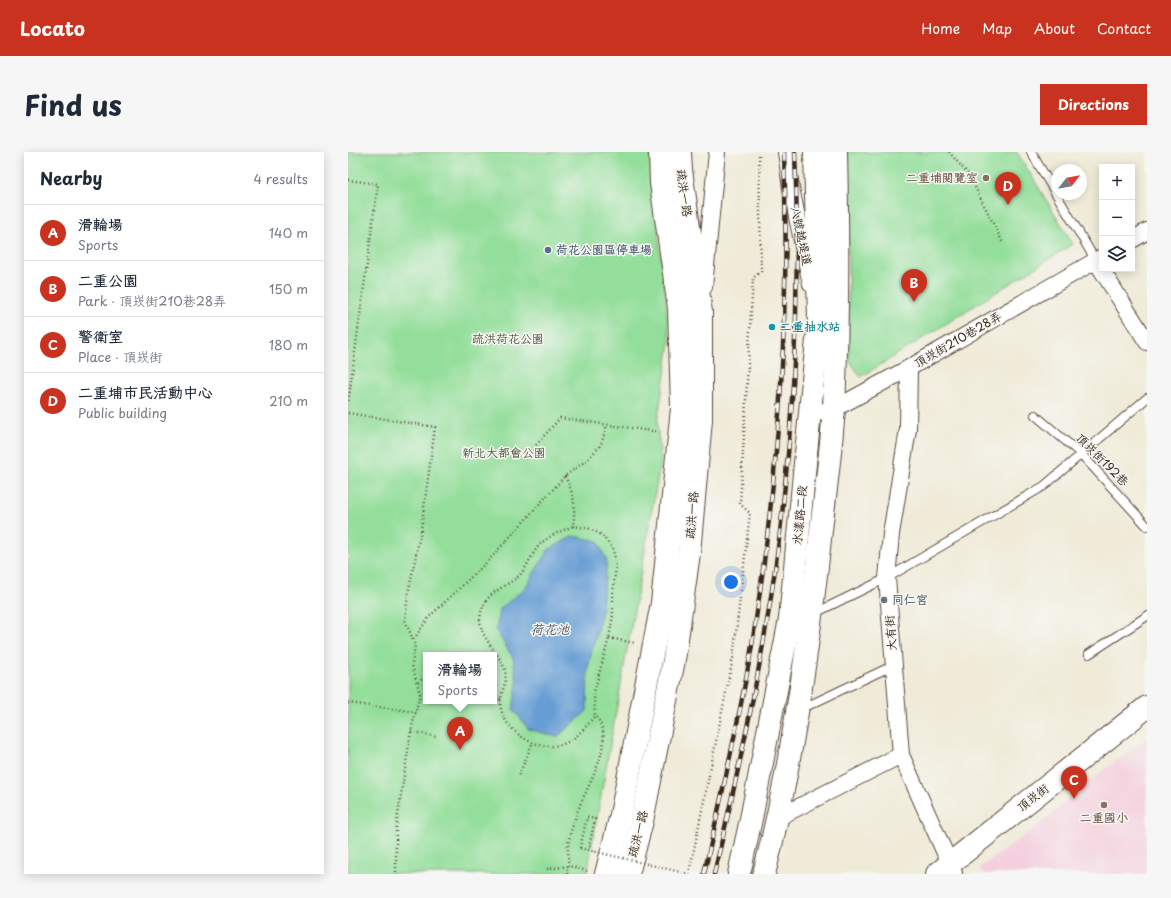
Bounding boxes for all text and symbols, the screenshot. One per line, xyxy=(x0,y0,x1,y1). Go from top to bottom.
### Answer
text: Locato xyxy=(20,14,85,42)
text: Home xyxy=(921,18,960,39)
text: Map xyxy=(982,18,1012,39)
text: About xyxy=(1034,18,1075,39)
text: Contact xyxy=(1097,18,1151,39)
text: Find us xyxy=(24,83,122,126)
button: Directions xyxy=(1040,84,1147,125)
north arrow xyxy=(1051,164,1087,200)
map controls xyxy=(1099,164,1135,272)
button: + xyxy=(1099,164,1135,200)
text: Nearby xyxy=(40,165,102,191)
street label: 疏洪一路 xyxy=(673,168,697,218)
place label: 二重埔閱覽室 xyxy=(906,168,978,186)
text: 4 results xyxy=(254,169,308,188)
pin: D xyxy=(995,172,1021,205)
marker: 二重埔閱覽室 xyxy=(981,173,991,183)
button: − xyxy=(1099,200,1135,236)
street label: 八號越堤道 xyxy=(787,205,817,267)
text: 滑輪場 xyxy=(78,212,123,235)
text: A xyxy=(48,223,58,242)
text: 140 m xyxy=(269,223,308,242)
text: Sports xyxy=(78,235,118,254)
button: layers xyxy=(1099,236,1135,272)
place label: 荷花公園區停車場 xyxy=(556,240,652,258)
marker: 荷花公園區停車場 xyxy=(543,245,553,255)
text: 二重公園 xyxy=(78,268,138,291)
pin: B xyxy=(901,269,927,302)
text: B xyxy=(49,279,57,298)
text: 150 m xyxy=(269,279,308,298)
text: Park · 頂崁街210巷28弄 xyxy=(78,291,226,310)
street label: 頂崁街210巷28弄 xyxy=(910,307,1005,372)
place label: 二重抽水站 xyxy=(780,317,840,335)
marker: 二重抽水站 xyxy=(767,322,777,332)
text: 警衛室 xyxy=(78,324,123,347)
park label: 疏洪荷花公園 xyxy=(472,329,544,347)
text: C xyxy=(48,335,58,354)
text: 180 m xyxy=(269,335,308,354)
text: Place · 頂崁街 xyxy=(78,347,162,366)
text: 二重埔市民活動中心 xyxy=(78,380,213,403)
text: D xyxy=(48,391,58,410)
text: 210 m xyxy=(269,391,308,410)
text: Public building xyxy=(78,403,167,422)
street label: 頂崁街192巷 xyxy=(1072,429,1133,490)
park label: 新北大都會公園 xyxy=(462,443,546,461)
street label: 水漾路二段 xyxy=(787,484,811,546)
street label: 疏洪一路 xyxy=(680,490,702,540)
your location xyxy=(721,572,741,592)
place label: 同仁宮 xyxy=(892,590,928,608)
marker: 同仁宮 xyxy=(879,595,889,605)
street label: 大有街 xyxy=(879,614,901,652)
water label: 荷花池 xyxy=(530,619,570,638)
popup xyxy=(423,652,497,704)
text: 滑輪場 xyxy=(437,657,483,680)
text: Sports xyxy=(437,680,478,699)
pin: A xyxy=(447,717,473,750)
pin: C xyxy=(1061,766,1087,799)
street label: 頂崁街 xyxy=(1013,779,1052,815)
marker: 二重國小 xyxy=(1099,800,1109,810)
street label: 疏洪一路 xyxy=(622,808,652,859)
place label: 二重國小 xyxy=(1080,808,1128,826)

